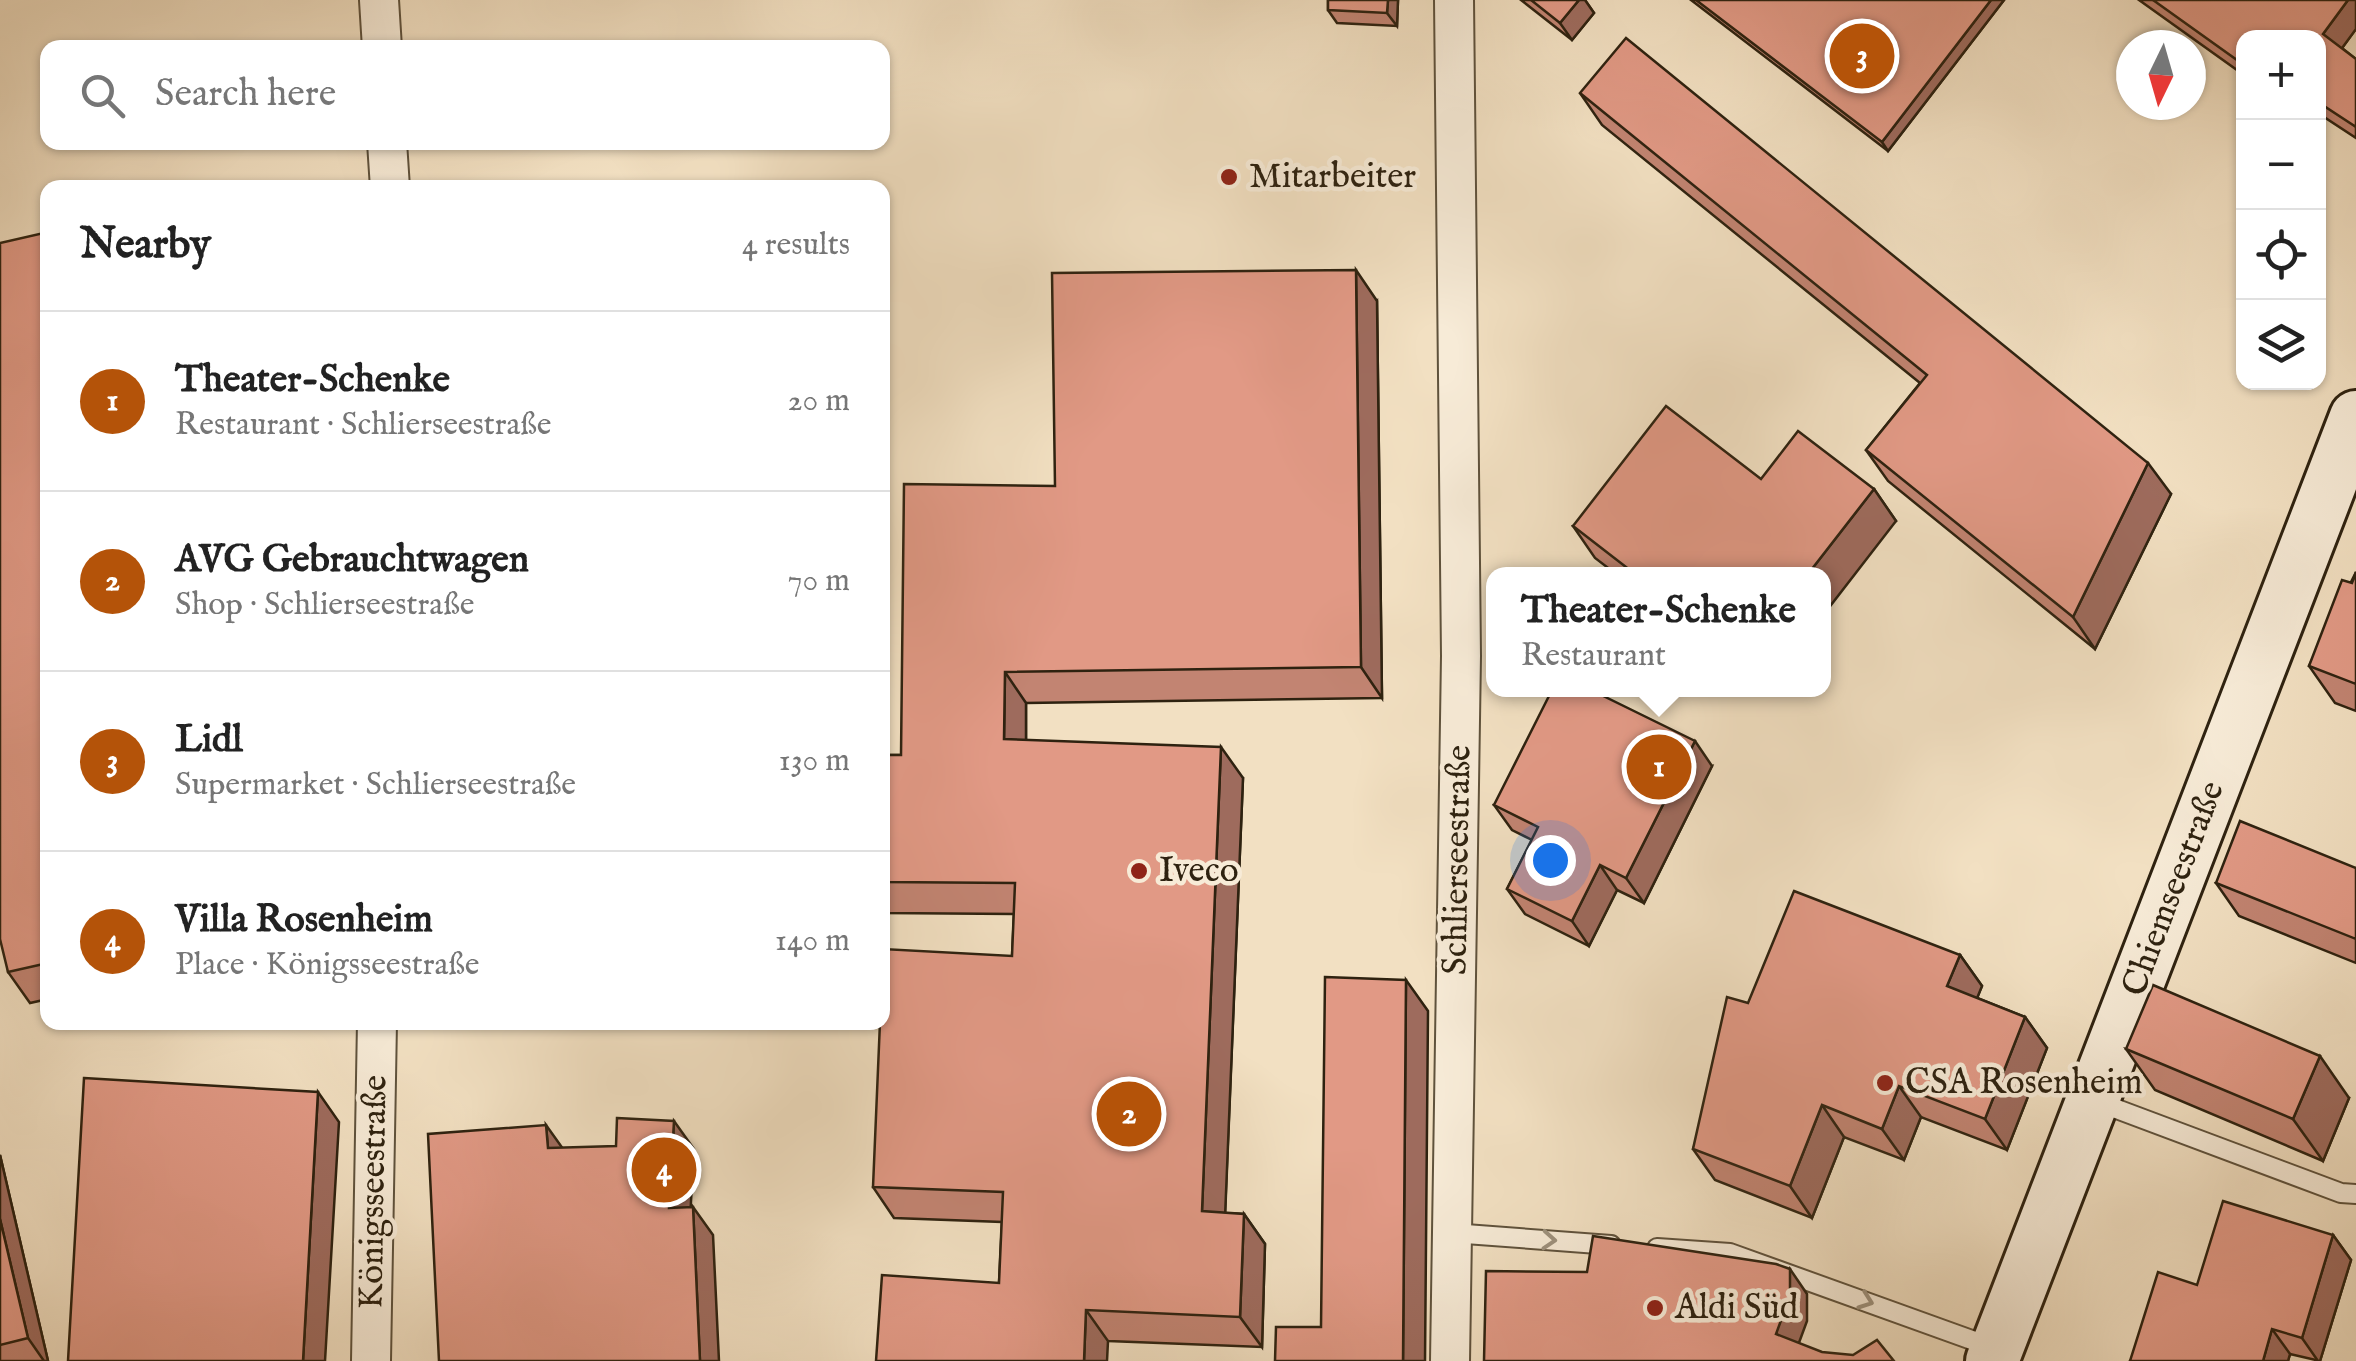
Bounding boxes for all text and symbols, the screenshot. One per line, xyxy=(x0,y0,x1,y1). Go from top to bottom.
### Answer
pin: 3 xyxy=(1830,18,1894,94)
north arrow xyxy=(2116,30,2206,120)
map controls xyxy=(2236,30,2326,390)
button: + xyxy=(2236,30,2326,120)
search box xyxy=(40,40,890,150)
icon: search xyxy=(75,68,130,123)
text: Search here xyxy=(155,71,336,119)
button: − xyxy=(2236,120,2326,210)
place label: Mitarbeiter xyxy=(1249,155,1416,200)
marker: Mitarbeiter xyxy=(1218,166,1240,188)
button: locate xyxy=(2236,210,2326,300)
text: Nearby xyxy=(80,219,211,272)
text: 4 results xyxy=(742,225,850,266)
button: layers xyxy=(2236,300,2326,390)
text: Theater-Schenke xyxy=(175,357,450,405)
text: 1 xyxy=(107,381,118,422)
text: 20 m xyxy=(788,381,850,422)
text: Restaurant · Schlierseestraße xyxy=(175,405,552,446)
text: AVG Gebrauchtwagen xyxy=(175,537,529,585)
text: 2 xyxy=(105,561,120,602)
text: 70 m xyxy=(788,561,850,602)
popup xyxy=(1486,567,1831,697)
text: Shop · Schlierseestraße xyxy=(175,585,474,626)
text: Theater-Schenke xyxy=(1521,588,1796,636)
text: Restaurant xyxy=(1521,636,1666,677)
text: Lidl xyxy=(175,717,243,765)
pin: 1 xyxy=(1626,730,1692,804)
text: 3 xyxy=(107,741,118,782)
text: 130 m xyxy=(779,741,850,782)
street label: Schlierseestraße xyxy=(1433,745,1483,975)
text: Supermarket · Schlierseestraße xyxy=(175,765,576,806)
street label: Chiemseestraße xyxy=(2112,775,2236,1003)
your location xyxy=(1525,835,1576,886)
place label: Iveco xyxy=(1159,849,1239,894)
marker: Iveco xyxy=(1128,860,1150,882)
text: Villa Rosenheim xyxy=(175,897,433,945)
text: 4 xyxy=(105,921,120,962)
text: 140 m xyxy=(775,921,850,962)
text: Place · Königsseestraße xyxy=(175,945,480,986)
place label: CSA Rosenheim xyxy=(1905,1061,2143,1106)
marker: CSA Rosenheim xyxy=(1874,1072,1896,1094)
street label: Königsseestraße xyxy=(349,1075,399,1309)
pin: 2 xyxy=(1096,1076,1162,1152)
pin: 4 xyxy=(632,1132,696,1208)
one-way arrow xyxy=(1542,1229,1558,1251)
place label: Aldi Süd xyxy=(1674,1286,1799,1331)
one-way arrow xyxy=(1856,1290,1873,1310)
marker: Aldi Süd xyxy=(1644,1297,1666,1319)

